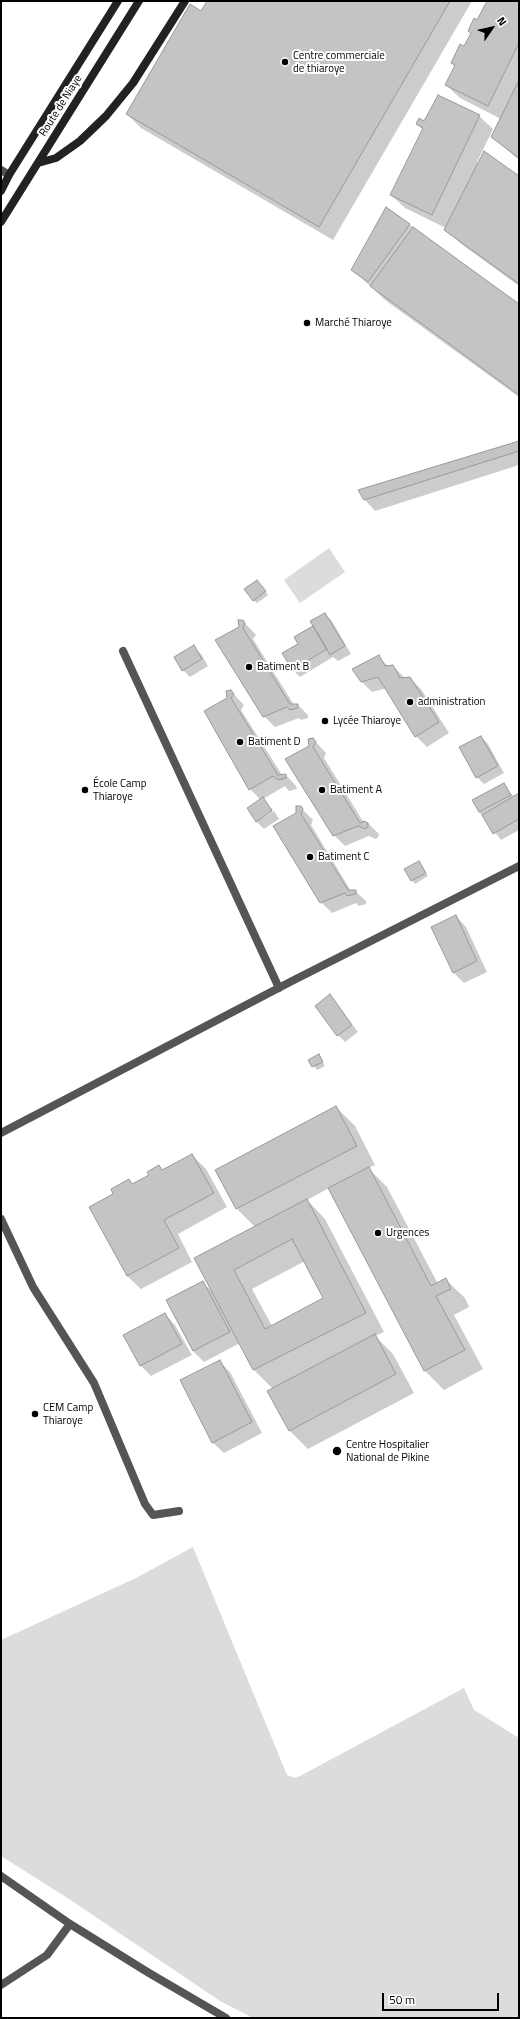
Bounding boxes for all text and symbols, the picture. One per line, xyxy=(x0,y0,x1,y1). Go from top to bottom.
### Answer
north arrow xyxy=(472,8,512,48)
text: N xyxy=(493,14,511,29)
place label: Centre commerciale de thiaroye xyxy=(293,49,385,75)
marker: Centre commerciale de thiaroye xyxy=(280,57,290,67)
street label: Route de Niaye xyxy=(37,73,85,139)
place label: Marché Thiaroye xyxy=(315,316,392,330)
marker: Marché Thiaroye xyxy=(302,318,312,328)
place label: Batiment B xyxy=(257,660,309,674)
marker: Batiment B xyxy=(244,662,254,672)
place label: administration xyxy=(418,695,486,709)
marker: administration xyxy=(405,697,415,707)
place label: Lycée Thiaroye xyxy=(333,714,401,728)
marker: Lycée Thiaroye xyxy=(320,716,330,726)
place label: Batiment D xyxy=(248,735,301,749)
marker: Batiment D xyxy=(235,737,245,747)
place label: École Camp Thiaroye xyxy=(93,777,147,803)
place label: Batiment A xyxy=(330,783,382,797)
marker: École Camp Thiaroye xyxy=(80,785,90,795)
marker: Batiment A xyxy=(317,785,327,795)
place label: Batiment C xyxy=(318,850,369,864)
marker: Batiment C xyxy=(305,852,315,862)
place label: Urgences xyxy=(386,1226,429,1240)
marker: Urgences xyxy=(373,1228,383,1238)
place label: CEM Camp Thiaroye xyxy=(43,1401,93,1427)
marker: CEM Camp Thiaroye xyxy=(30,1409,40,1419)
place label: Centre Hospitalier National de Pikine xyxy=(346,1438,429,1464)
marker: Centre Hospitalier National de Pikine xyxy=(331,1445,343,1457)
scale bar xyxy=(384,1985,501,2011)
text: 50 m xyxy=(389,1990,415,2009)

